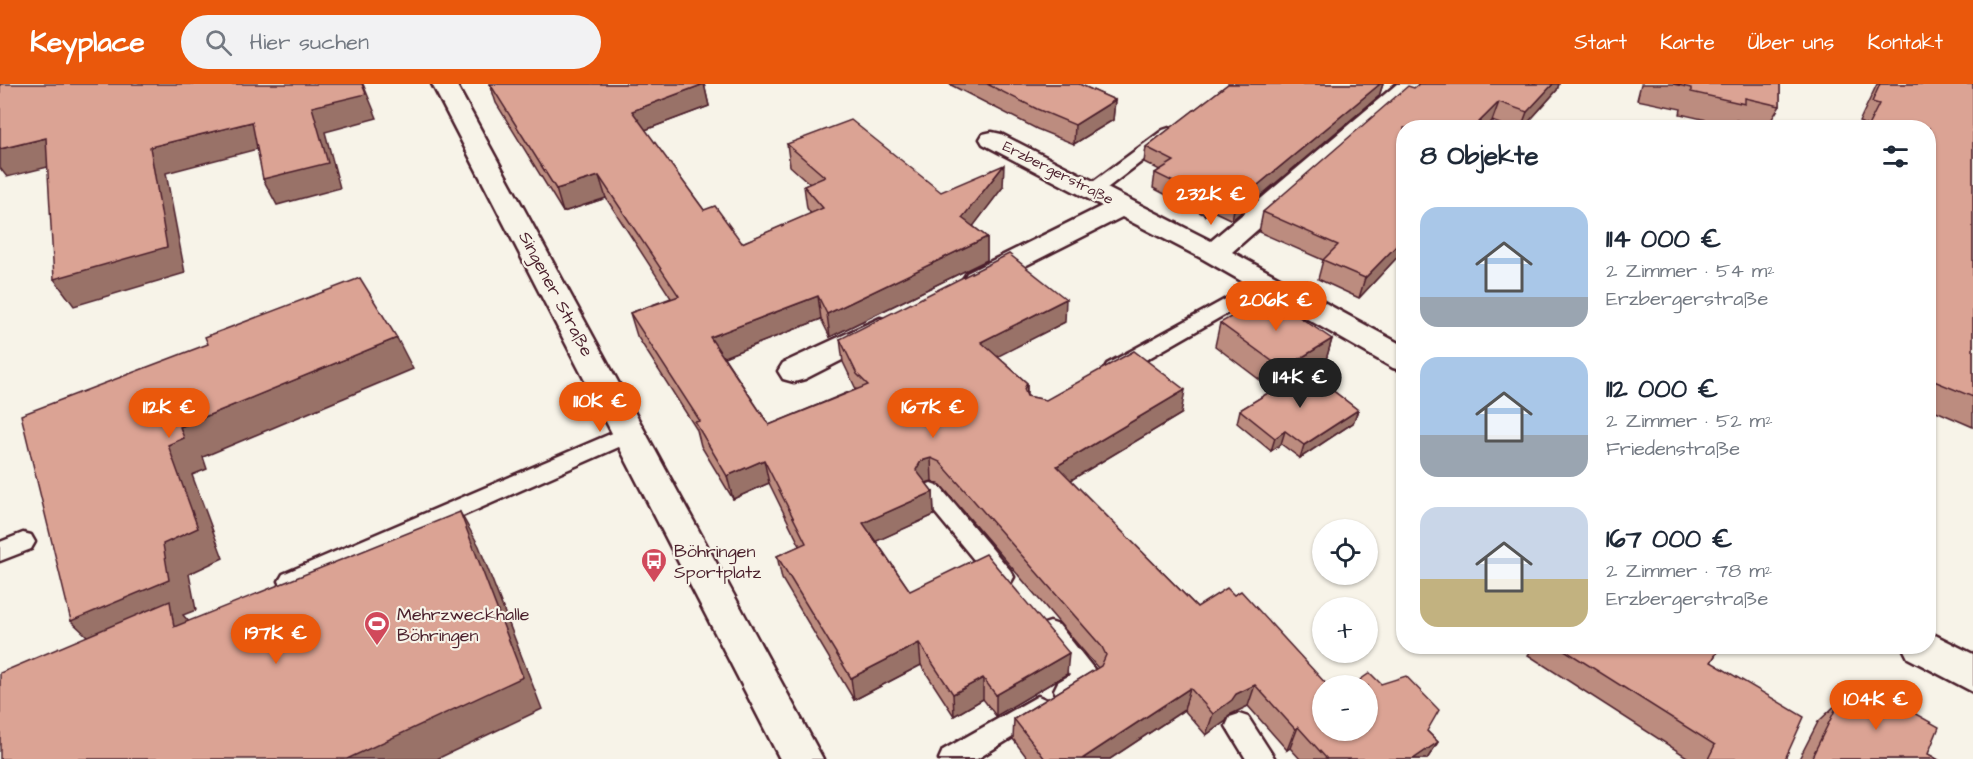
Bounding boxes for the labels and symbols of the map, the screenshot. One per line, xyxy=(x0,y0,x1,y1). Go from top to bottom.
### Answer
street label: Erzbergerstraße xyxy=(999,136,1117,211)
pin: 232K € xyxy=(1162,175,1260,226)
street label: Singener Straße xyxy=(512,227,600,362)
pin: 206K € xyxy=(1227,281,1325,332)
pin: 114K € xyxy=(1251,358,1349,409)
pin: 110K € xyxy=(551,382,649,433)
pin: 112K € xyxy=(120,388,218,439)
pin: 167K € xyxy=(884,388,982,439)
place label: Böhringen Sportplatz xyxy=(674,539,761,585)
bus stop icon: Böhringen Sportplatz xyxy=(639,546,669,584)
place label: Mehrzweckhalle Böhringen xyxy=(397,602,530,649)
sports icon: Mehrzweckhalle Böhringen xyxy=(362,609,392,647)
pin: 197K € xyxy=(227,614,325,665)
pin: 104K € xyxy=(1827,680,1925,731)

